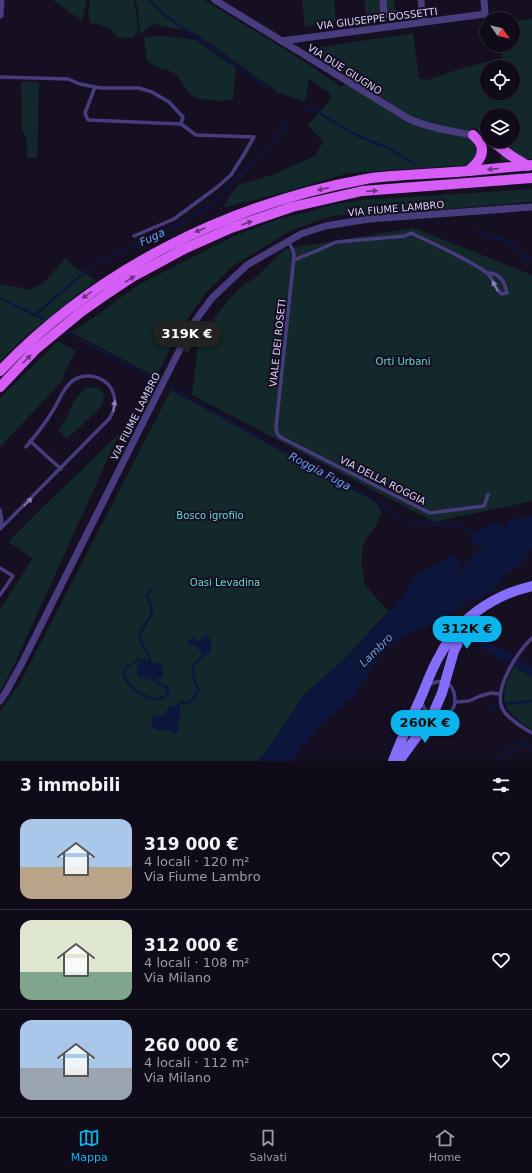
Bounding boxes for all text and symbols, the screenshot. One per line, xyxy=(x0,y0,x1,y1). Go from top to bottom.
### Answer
street label: VIA GIUSEPPE DOSSETTI xyxy=(316,6,438,31)
north arrow xyxy=(480,12,520,52)
map controls xyxy=(480,12,520,148)
street label: VIA DUE GIUGNO xyxy=(306,42,384,97)
button: locate xyxy=(480,60,520,100)
button: layers xyxy=(480,108,520,148)
one-way arrow xyxy=(487,165,499,172)
one-way arrow xyxy=(317,186,329,192)
one-way arrow xyxy=(366,187,378,194)
street label: VIA FIUME LAMBRO xyxy=(347,199,445,218)
one-way arrow xyxy=(241,219,253,225)
water label: Fuga xyxy=(137,226,167,249)
one-way arrow xyxy=(193,228,205,234)
one-way arrow xyxy=(124,275,135,283)
one-way arrow xyxy=(492,280,498,291)
one-way arrow xyxy=(82,291,93,299)
street label: VIALE DEI ROSETI xyxy=(267,299,288,388)
pin: 319K € xyxy=(154,321,220,355)
text: 319K € xyxy=(162,326,212,341)
one-way arrow xyxy=(22,354,32,363)
park label: Orti Urbani xyxy=(376,356,430,367)
street label: VIA FIUME LAMBRO xyxy=(109,370,162,462)
one-way arrow xyxy=(111,400,117,413)
water label: Roggia Fuga xyxy=(287,450,353,493)
street label: VIA DELLA ROGGIA xyxy=(338,454,428,507)
one-way arrow xyxy=(23,497,33,507)
park label: Bosco igrofilo xyxy=(176,510,244,521)
park label: Oasi Levadina xyxy=(190,577,260,588)
pin: 312K € xyxy=(434,616,500,650)
text: 312K € xyxy=(442,621,492,636)
water label: Lambro xyxy=(357,631,396,670)
pin: 260K € xyxy=(392,710,458,744)
text: 260K € xyxy=(400,715,450,730)
icon: filters xyxy=(490,774,512,796)
text: 3 immobili xyxy=(20,775,120,795)
text: 319 000 € xyxy=(144,834,239,854)
icon: home xyxy=(52,835,100,883)
icon: heart xyxy=(490,848,512,870)
text: 4 locali · 120 m² xyxy=(144,854,250,869)
text: Via Fiume Lambro xyxy=(144,869,261,884)
text: 312 000 € xyxy=(144,935,239,955)
icon: home xyxy=(52,936,100,984)
icon: heart xyxy=(490,949,512,971)
text: 4 locali · 108 m² xyxy=(144,955,250,970)
text: Via Milano xyxy=(144,970,211,985)
text: 260 000 € xyxy=(144,1035,239,1055)
icon: home xyxy=(52,1036,100,1084)
icon: heart xyxy=(490,1049,512,1071)
text: 4 locali · 112 m² xyxy=(144,1055,250,1070)
text: Via Milano xyxy=(144,1070,211,1085)
tab: Mappa xyxy=(71,1127,108,1164)
tab: Salvati xyxy=(250,1127,287,1164)
tab: Home xyxy=(429,1127,461,1164)

